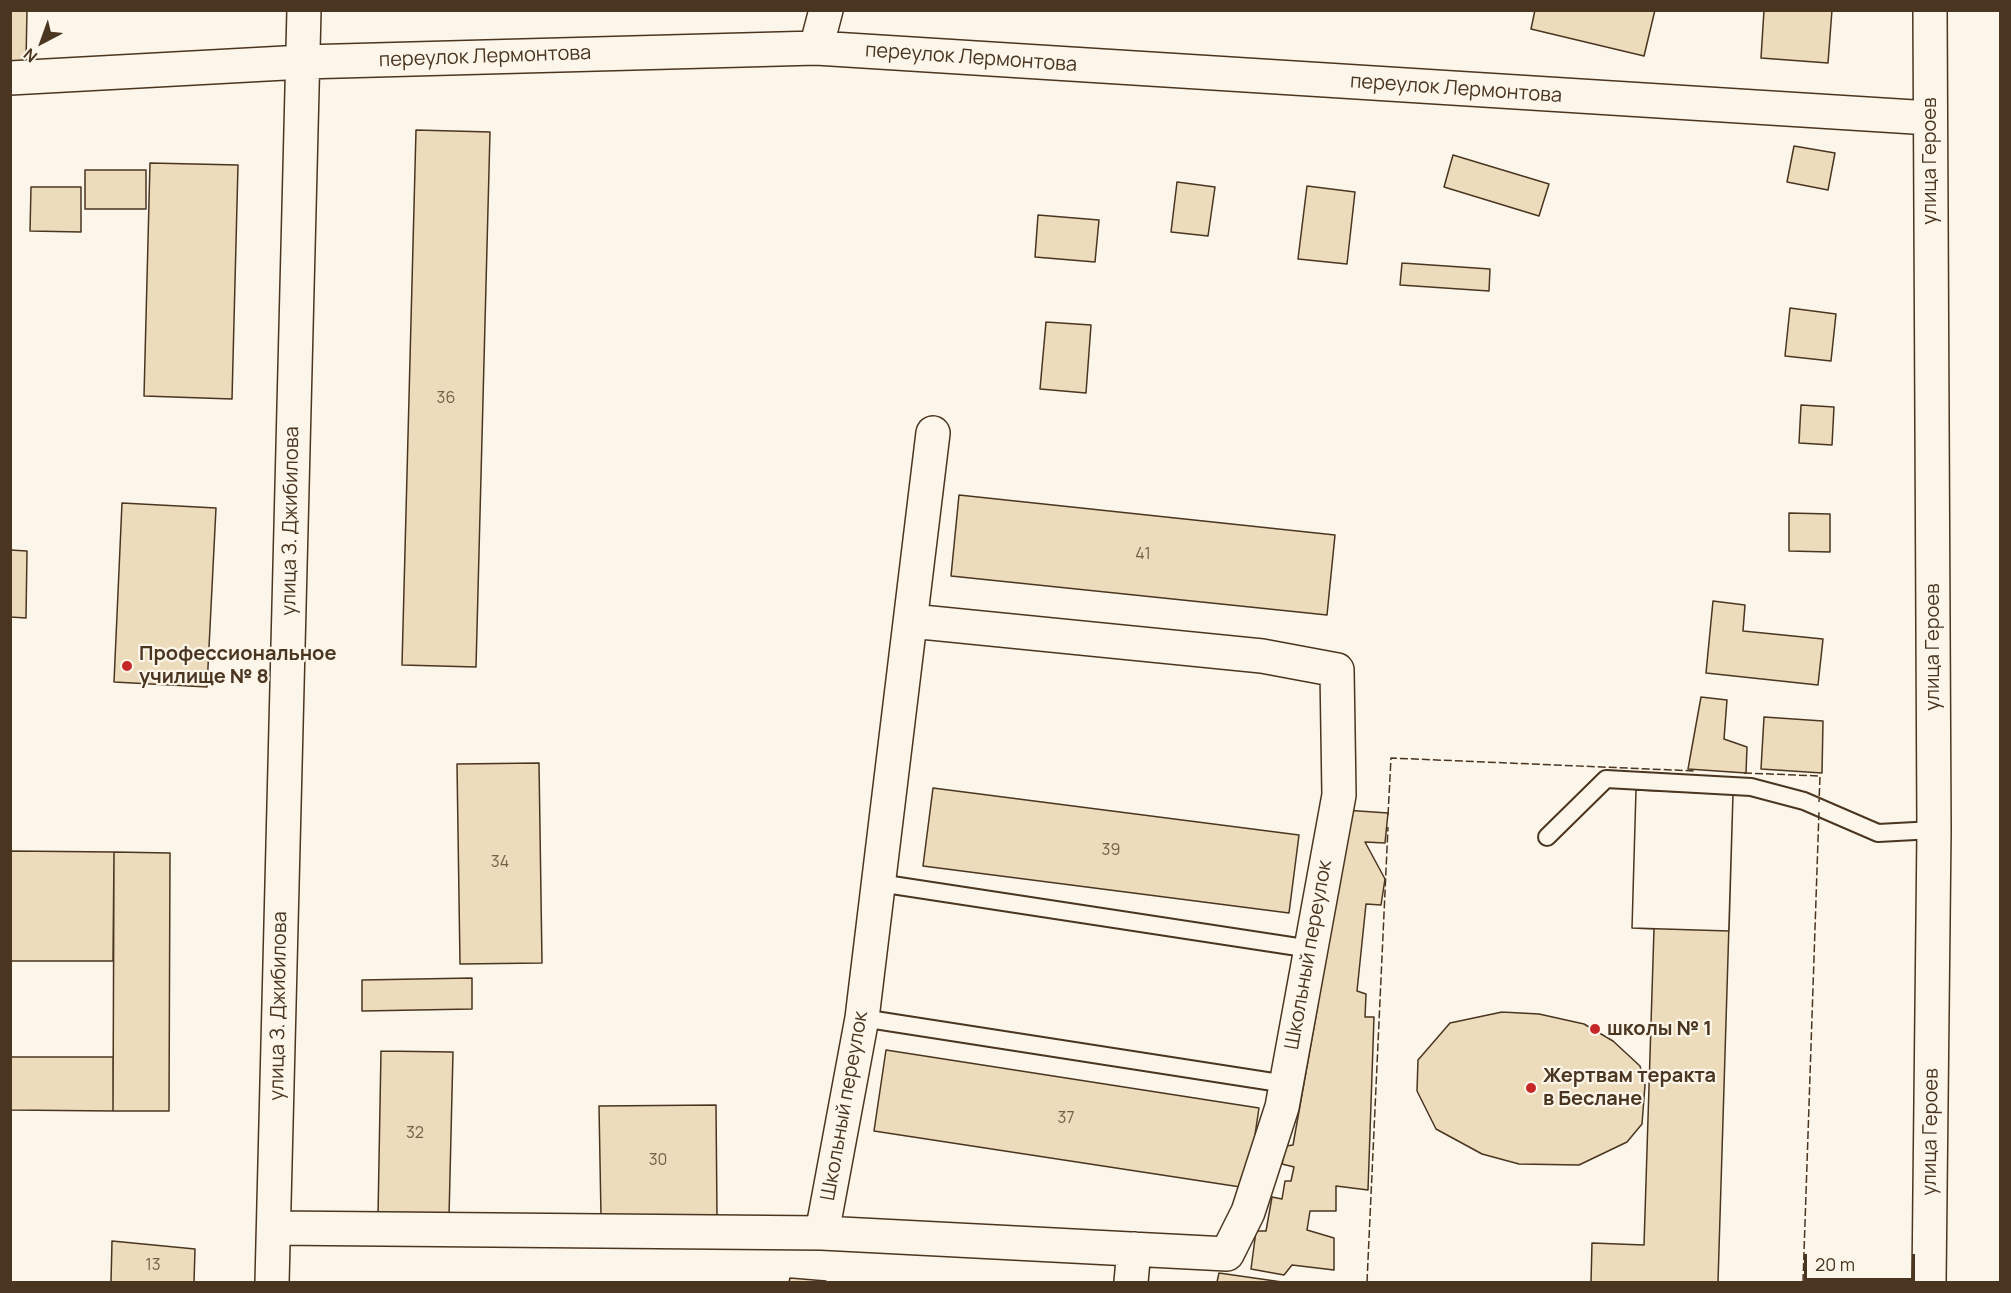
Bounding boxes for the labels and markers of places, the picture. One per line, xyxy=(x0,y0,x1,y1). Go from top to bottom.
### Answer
place label: Профессиональное училище № 8 xyxy=(139,642,336,689)
marker: Профессиональное училище № 8 xyxy=(120,659,134,673)
place label: школы № 1 xyxy=(1607,1017,1712,1041)
marker: школы № 1 xyxy=(1588,1022,1602,1036)
place label: Жертвам теракта в Беслане xyxy=(1543,1064,1716,1111)
marker: Жертвам теракта в Беслане xyxy=(1524,1081,1538,1095)

